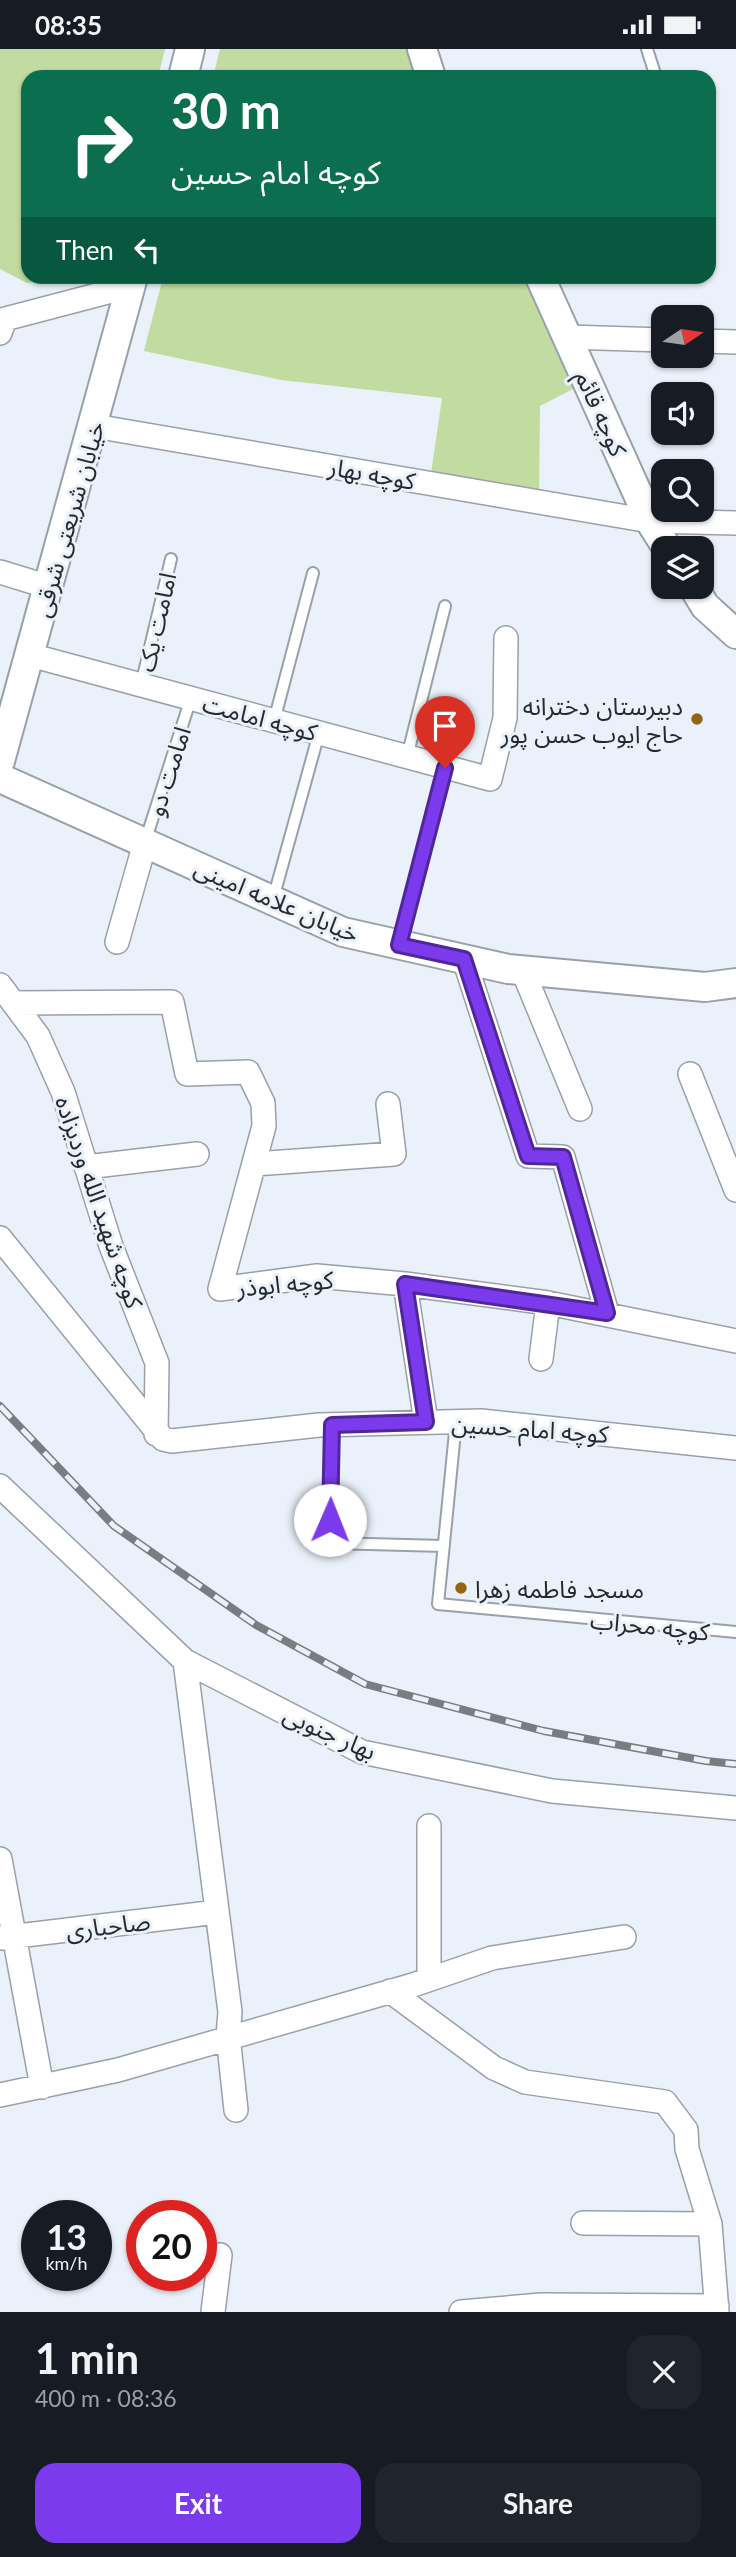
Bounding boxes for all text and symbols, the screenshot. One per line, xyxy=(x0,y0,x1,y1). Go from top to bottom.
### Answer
text: 08:35 xyxy=(35,9,102,41)
text: 30 m xyxy=(171,81,281,139)
icon: right xyxy=(56,98,147,189)
text: کوچه امام حسین xyxy=(171,152,381,191)
icon: left xyxy=(128,231,166,269)
text: Then xyxy=(56,234,114,266)
north arrow xyxy=(651,305,714,367)
map controls xyxy=(651,305,714,599)
street label: کوچه قائم xyxy=(567,366,634,463)
button: sound xyxy=(651,382,714,445)
street label: خیابان شریعتی شرقی xyxy=(26,418,111,620)
street label: کوچه بهار xyxy=(325,451,419,497)
button: search xyxy=(651,459,714,522)
button: layers xyxy=(651,536,714,599)
street label: امامت یک xyxy=(131,570,182,674)
street label: کوچه امامت xyxy=(199,688,321,748)
place label: دبیرستان دخترانه حاج ایوب حسن پور xyxy=(500,691,683,752)
pin xyxy=(415,696,475,768)
icon: arrive xyxy=(426,707,464,745)
marker: دبیرستان دخترانه حاج ایوب حسن پور xyxy=(689,711,705,727)
street label: امامت دو xyxy=(140,723,197,820)
street label: خیابان علامه امینی xyxy=(190,852,364,949)
street label: کوچه شهید الله وردیزاده xyxy=(48,1092,150,1313)
street label: کوچه ابوذر xyxy=(234,1264,336,1304)
street label: کوچه امام حسین xyxy=(450,1408,611,1453)
position arrow xyxy=(293,1483,367,1557)
place label: مسجد فاطمه زهرا xyxy=(475,1574,644,1604)
marker: مسجد فاطمه زهرا xyxy=(453,1580,469,1596)
street label: کوچه محراب xyxy=(589,1604,712,1648)
street label: بهار جنوبی xyxy=(279,1699,381,1766)
street label: صاحباری xyxy=(64,1905,152,1946)
speed limit sign: 20 xyxy=(126,2200,217,2291)
text: 13 xyxy=(46,2215,87,2257)
text: km/h xyxy=(45,2252,88,2274)
text: 1 min xyxy=(35,2333,139,2383)
button: close xyxy=(627,2335,701,2409)
text: 400 m · 08:36 xyxy=(35,2384,177,2412)
button: Exit xyxy=(35,2463,361,2543)
button: Share xyxy=(375,2463,701,2543)

